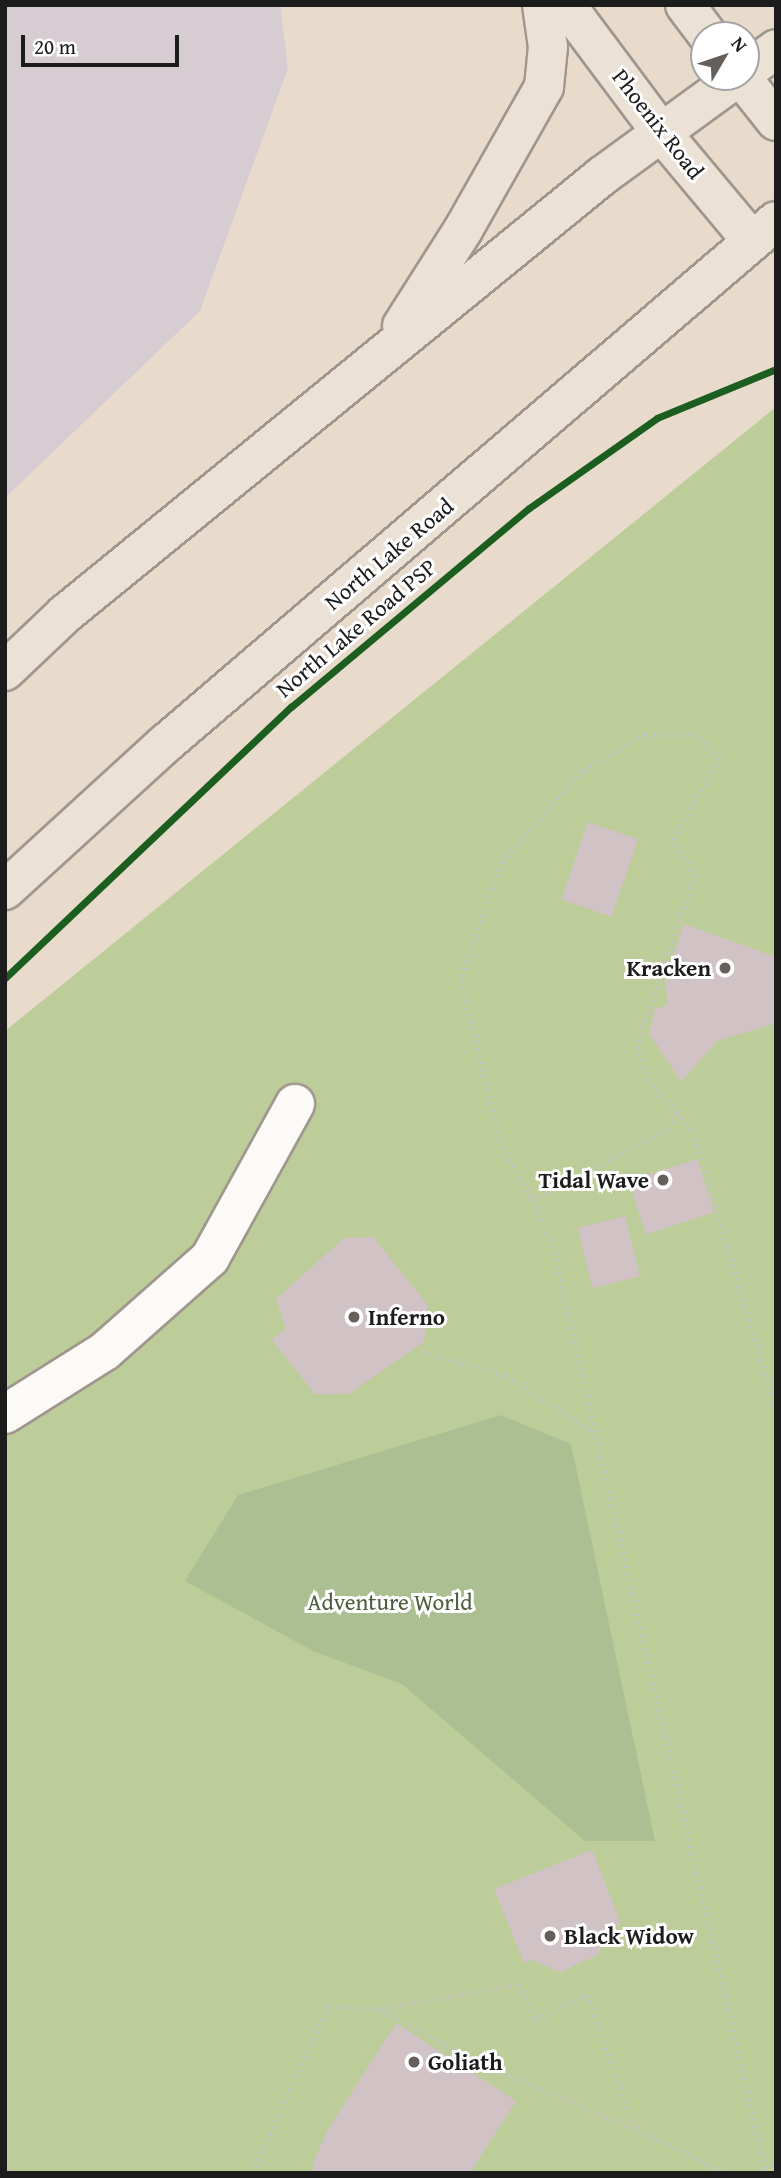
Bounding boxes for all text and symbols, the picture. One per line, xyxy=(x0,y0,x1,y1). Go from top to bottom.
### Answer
scale bar xyxy=(24,21,182,65)
north arrow xyxy=(690,21,760,91)
text: N xyxy=(725,30,755,58)
text: 20 m xyxy=(34,31,76,62)
street label: Phoenix Road xyxy=(606,63,710,185)
street label: North Lake Road xyxy=(319,492,459,616)
street label: North Lake Road PSP xyxy=(270,553,442,703)
place label: Kracken xyxy=(627,954,711,982)
marker: Kracken xyxy=(717,960,733,976)
place label: Tidal Wave xyxy=(538,1166,649,1194)
marker: Tidal Wave xyxy=(655,1172,671,1188)
place label: Inferno xyxy=(368,1303,445,1331)
marker: Inferno xyxy=(346,1309,362,1325)
park label: Adventure World xyxy=(308,1588,472,1616)
place label: Black Widow xyxy=(564,1922,694,1950)
marker: Black Widow xyxy=(542,1928,558,1944)
place label: Goliath xyxy=(428,2048,503,2076)
marker: Goliath xyxy=(406,2054,422,2070)

